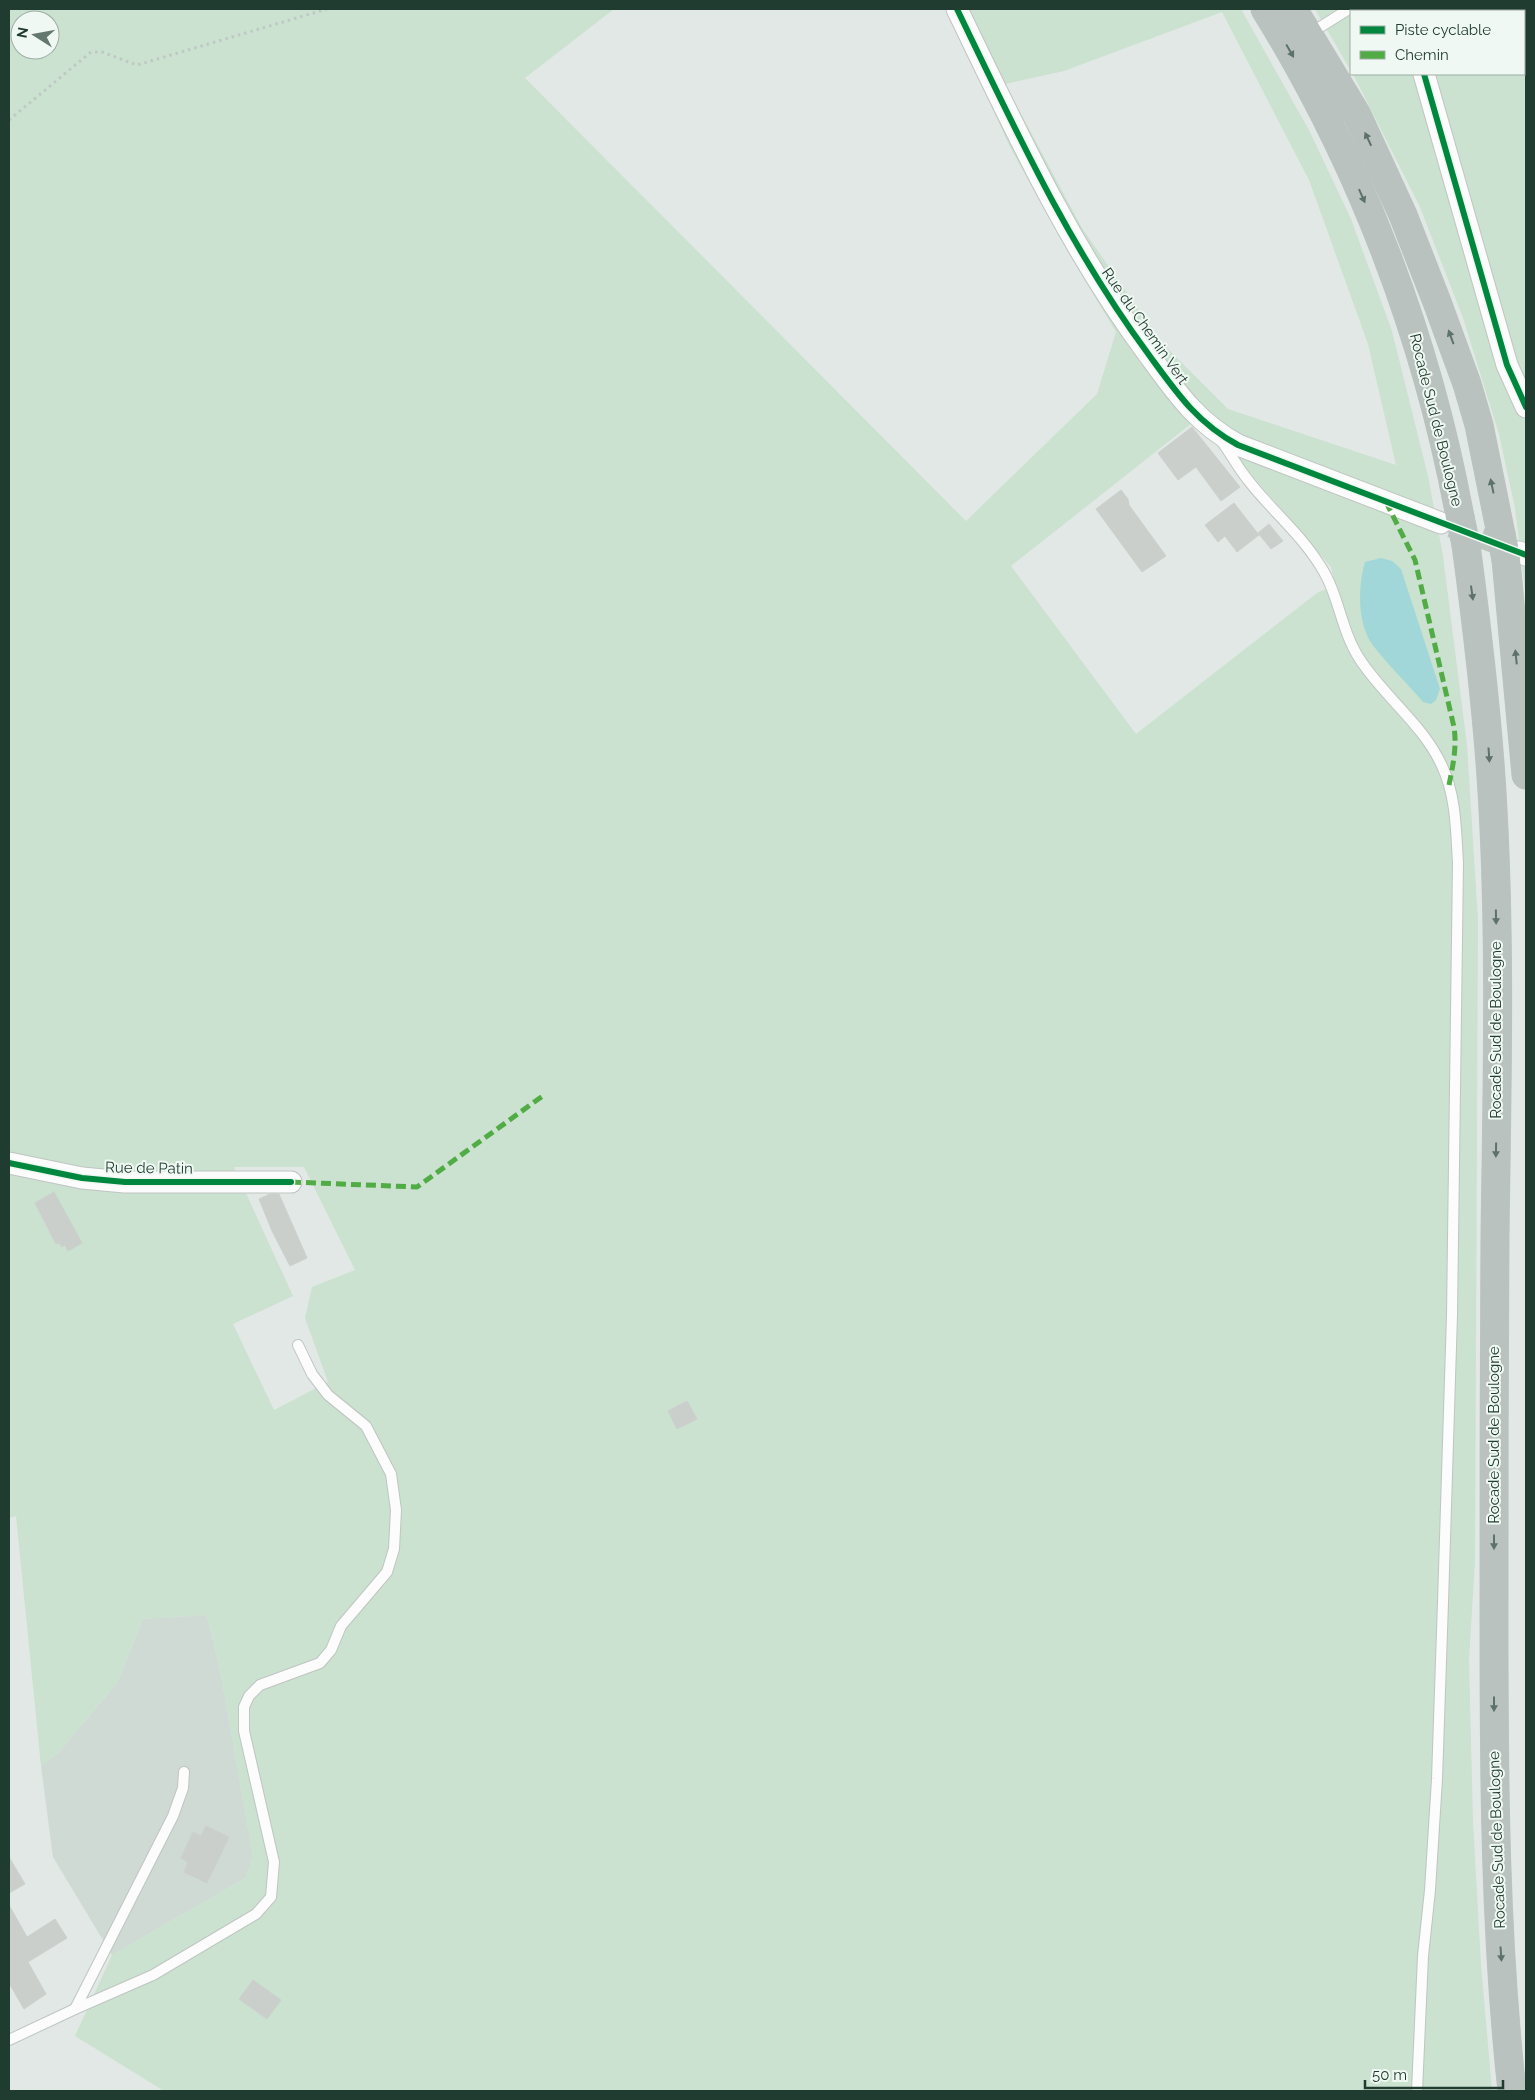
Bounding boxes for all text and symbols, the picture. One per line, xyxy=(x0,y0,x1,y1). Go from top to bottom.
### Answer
north arrow xyxy=(10,10,60,60)
legend xyxy=(1350,10,1525,75)
text: Piste cyclable xyxy=(1395,21,1491,39)
text: N xyxy=(13,26,31,39)
one-way arrow xyxy=(1285,44,1294,57)
text: Chemin xyxy=(1395,46,1449,64)
one-way arrow xyxy=(1364,132,1372,146)
one-way arrow xyxy=(1358,189,1366,203)
street label: Rue du Chemin Vert xyxy=(1098,264,1192,388)
one-way arrow xyxy=(1447,330,1454,345)
street label: Rocade Sud de Boulogne xyxy=(1406,332,1466,509)
one-way arrow xyxy=(1487,477,1495,493)
one-way arrow xyxy=(1469,586,1477,602)
one-way arrow xyxy=(1512,649,1520,665)
one-way arrow xyxy=(1485,747,1493,763)
one-way arrow xyxy=(1493,909,1501,925)
street label: Rocade Sud de Boulogne xyxy=(1487,941,1505,1119)
one-way arrow xyxy=(1492,1142,1500,1158)
street label: Rue de Patin xyxy=(105,1158,193,1178)
street label: Rocade Sud de Boulogne xyxy=(1485,1346,1503,1524)
one-way arrow xyxy=(1490,1534,1498,1550)
one-way arrow xyxy=(1490,1697,1498,1713)
street label: Rocade Sud de Boulogne xyxy=(1485,1751,1509,1929)
one-way arrow xyxy=(1497,1947,1505,1963)
scale bar xyxy=(1365,2058,1502,2090)
text: 50 m xyxy=(1372,2066,1407,2084)

